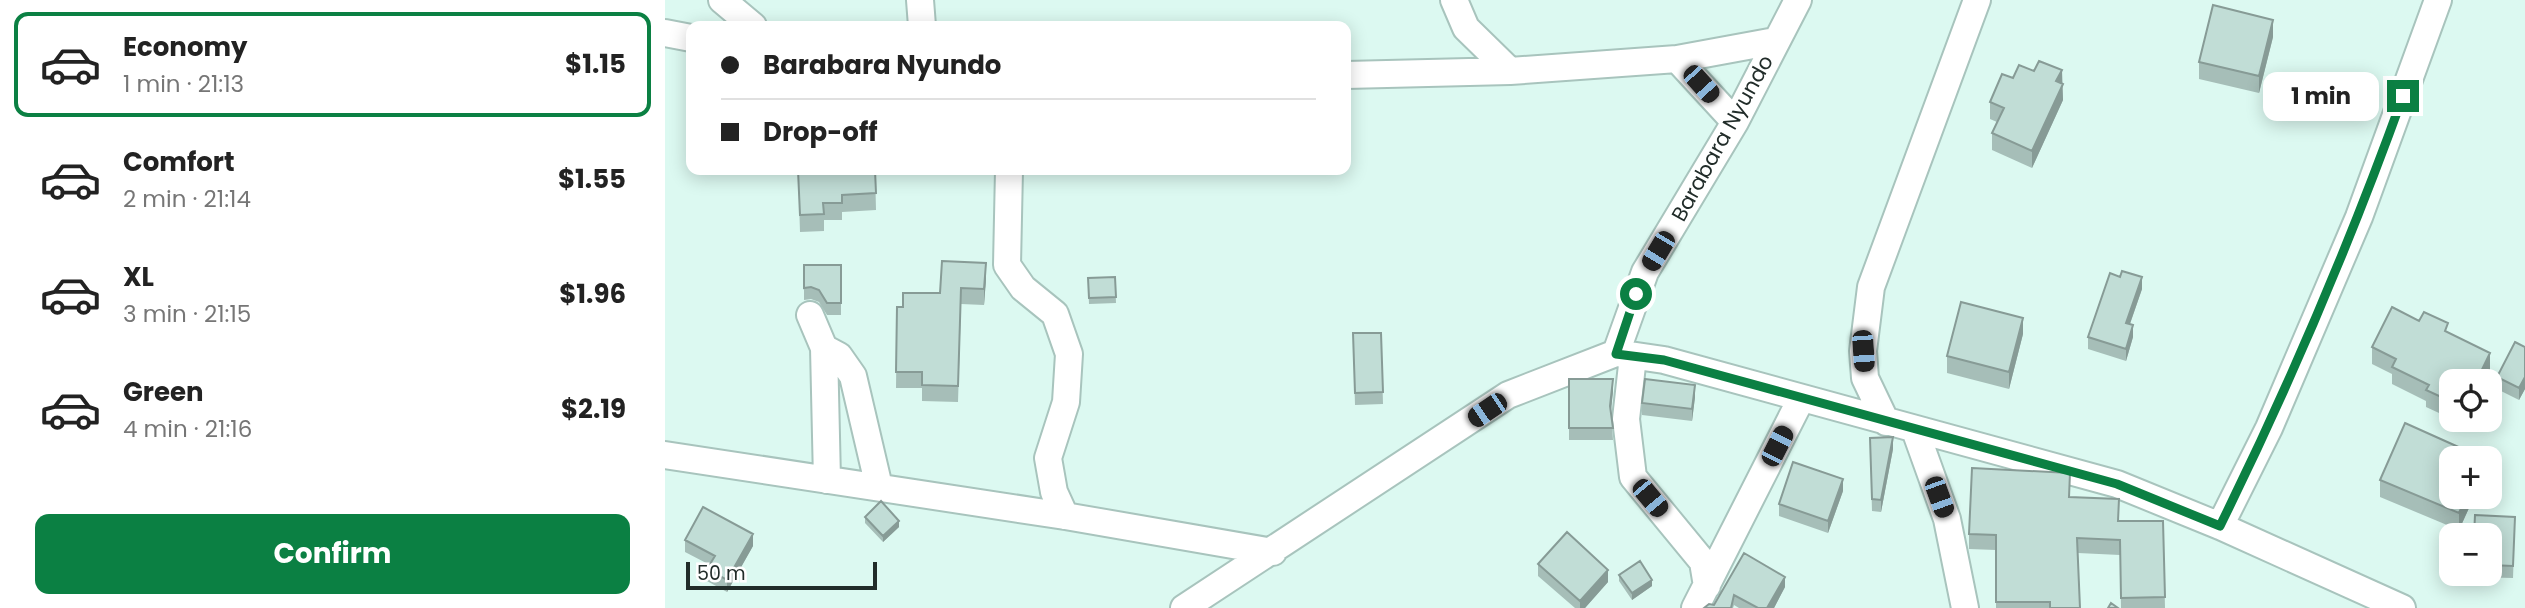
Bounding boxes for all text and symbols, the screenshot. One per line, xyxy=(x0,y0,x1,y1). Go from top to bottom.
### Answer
text: Economy xyxy=(123,29,247,65)
icon: car xyxy=(39,33,102,96)
text: $1.15 xyxy=(565,46,626,82)
text: Barabara Nyundo xyxy=(763,47,1001,83)
street label: Barabara Nyundo xyxy=(1664,50,1780,226)
car xyxy=(1680,61,1723,107)
text: 1 min · 21:13 xyxy=(123,68,244,100)
callout: 1 min xyxy=(2263,72,2379,120)
text: 1 min xyxy=(2291,80,2351,112)
route end xyxy=(2387,80,2419,112)
text: Drop-off xyxy=(763,114,878,150)
text: Comfort xyxy=(123,144,235,180)
icon: car xyxy=(39,148,102,211)
text: $1.55 xyxy=(558,161,626,197)
text: 2 min · 21:14 xyxy=(123,183,251,215)
car xyxy=(1639,228,1678,274)
text: XL xyxy=(123,259,154,295)
icon: car xyxy=(39,263,102,326)
text: $1.96 xyxy=(559,276,626,312)
route start xyxy=(1620,278,1652,310)
text: 3 min · 21:15 xyxy=(123,298,251,330)
car xyxy=(1852,329,1875,373)
map controls xyxy=(2439,369,2502,586)
button: locate xyxy=(2439,369,2502,432)
text: Green xyxy=(123,374,204,410)
icon: car xyxy=(39,378,102,441)
car xyxy=(1464,390,1511,430)
text: $2.19 xyxy=(561,391,626,427)
text: 4 min · 21:16 xyxy=(123,413,252,445)
car xyxy=(1759,423,1796,469)
button: + xyxy=(2439,446,2502,509)
car xyxy=(1922,474,1957,520)
car xyxy=(1629,475,1672,521)
button: Confirm xyxy=(35,514,630,594)
button: − xyxy=(2439,523,2502,586)
scale bar xyxy=(686,559,877,591)
text: 50 m xyxy=(697,560,746,587)

